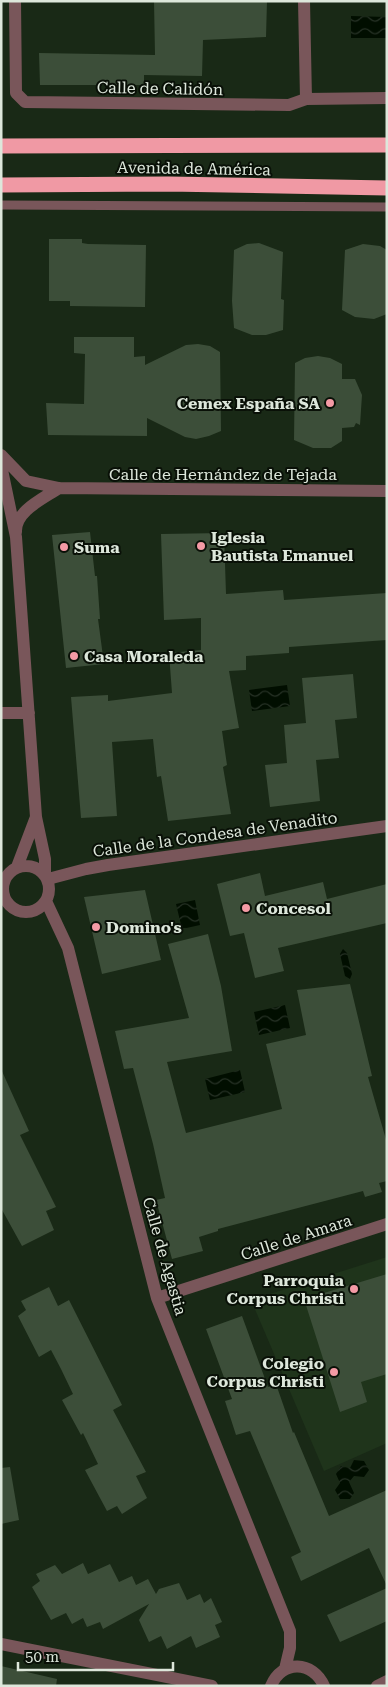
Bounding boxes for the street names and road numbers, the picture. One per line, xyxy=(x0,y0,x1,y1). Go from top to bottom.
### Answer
street label: Calle de Calidón xyxy=(97,78,223,99)
street label: Avenida de América xyxy=(117,158,271,179)
street label: Calle de Hernández de Tejada xyxy=(109,465,337,484)
street label: Calle de la Condesa de Venadito xyxy=(92,808,339,861)
street label: Calle de Agastia xyxy=(139,1195,191,1318)
street label: Calle de Amara xyxy=(238,1210,354,1264)

